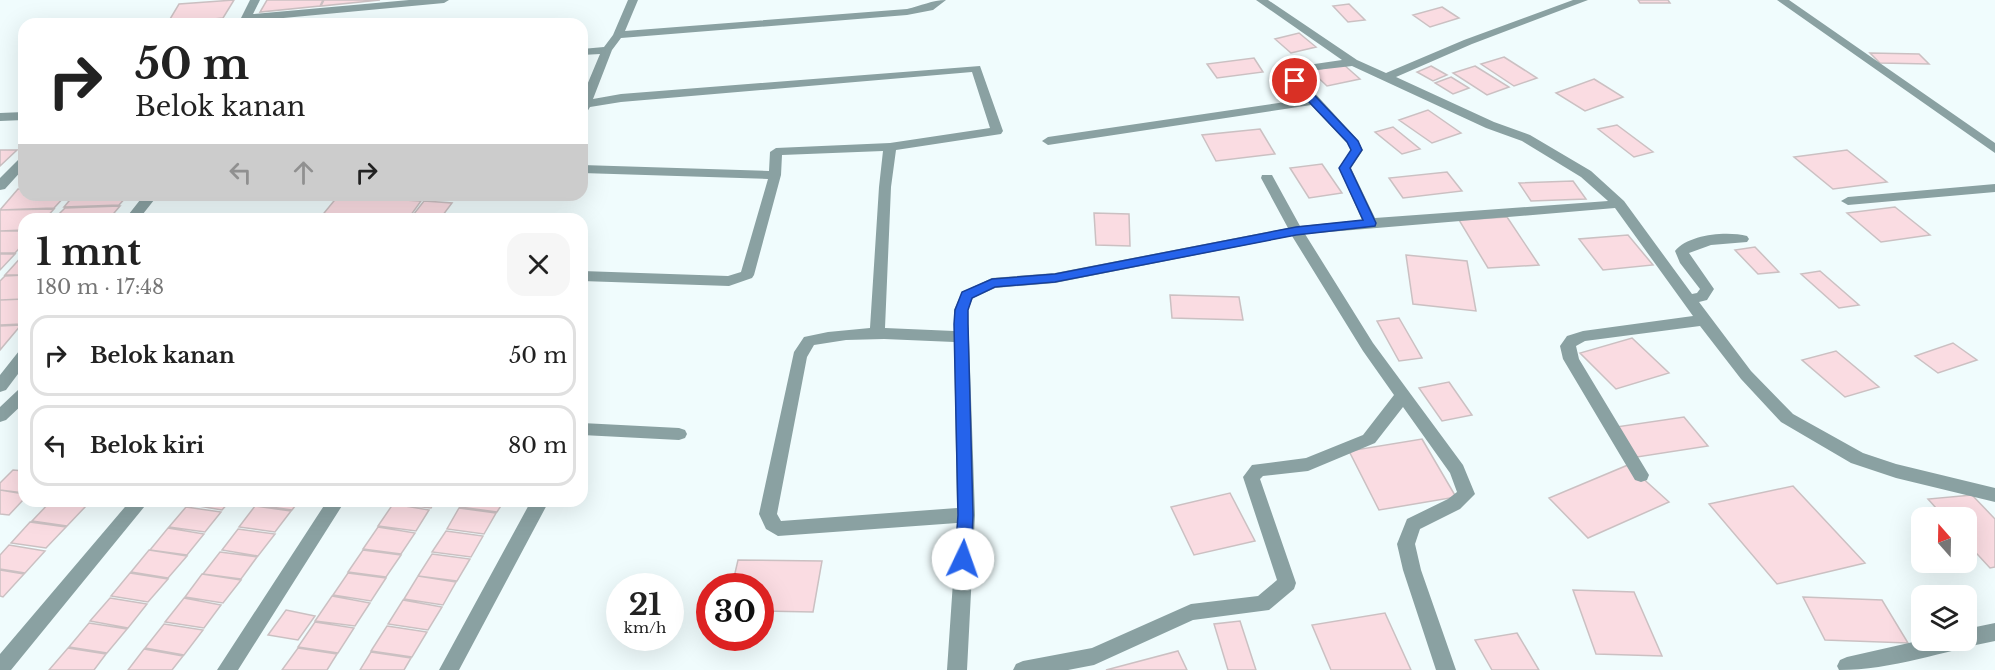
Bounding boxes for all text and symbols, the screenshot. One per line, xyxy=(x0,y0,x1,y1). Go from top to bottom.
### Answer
text: 50 m xyxy=(135,38,249,90)
icon: right xyxy=(36,42,114,120)
pin xyxy=(1269,55,1320,106)
icon: arrive xyxy=(1278,64,1311,97)
text: Belok kanan xyxy=(135,90,305,123)
icon: left xyxy=(224,156,257,189)
icon: ahead xyxy=(287,156,320,189)
icon: right xyxy=(350,156,383,189)
text: 1 mnt xyxy=(36,230,141,275)
button: close xyxy=(507,233,570,296)
text: 180 m · 17:48 xyxy=(36,275,164,299)
icon: right xyxy=(39,339,72,372)
text: Belok kanan xyxy=(90,342,235,369)
text: 50 m xyxy=(509,342,567,369)
icon: left xyxy=(39,429,72,462)
text: Belok kiri xyxy=(90,432,204,459)
text: 80 m xyxy=(508,432,567,459)
north arrow xyxy=(1911,507,1977,573)
map controls xyxy=(1911,507,1977,651)
position arrow xyxy=(931,527,995,591)
speed limit sign: 30 xyxy=(696,573,774,651)
button: layers xyxy=(1911,585,1977,651)
text: 21 xyxy=(629,586,661,623)
text: km/h xyxy=(624,618,666,637)

